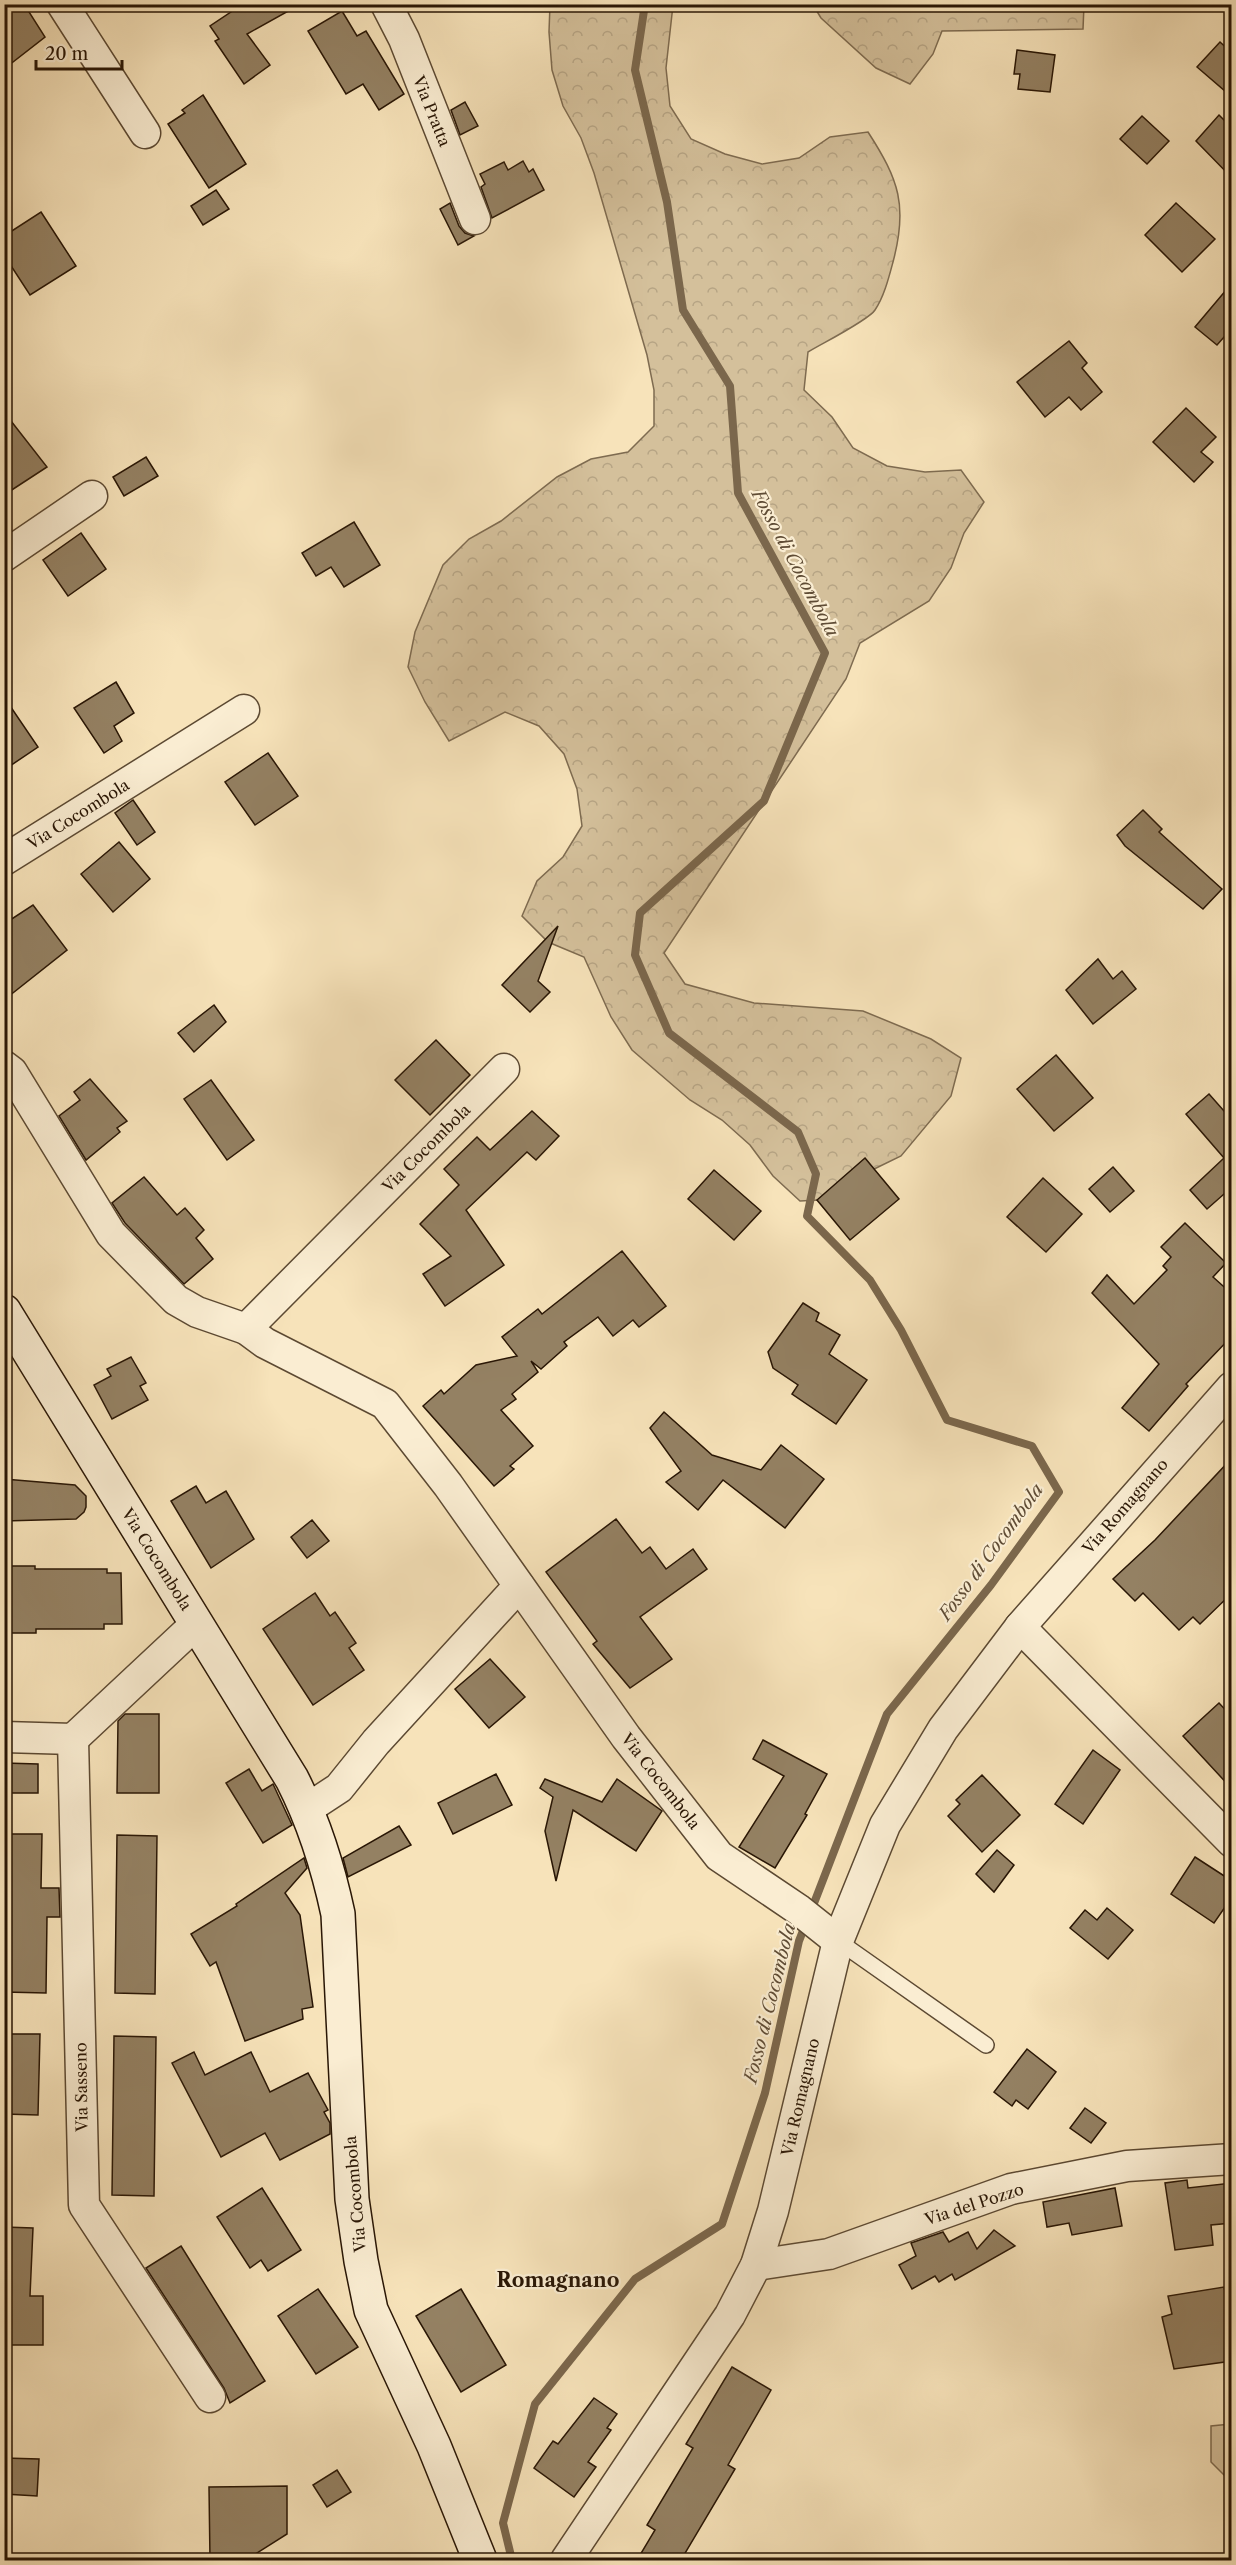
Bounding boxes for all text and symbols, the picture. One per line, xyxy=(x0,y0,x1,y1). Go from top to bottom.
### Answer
scale bar xyxy=(36,33,122,71)
text: 20 m xyxy=(45,43,89,65)
street label: Via Pratta xyxy=(408,72,455,150)
water label: Fosso di Cocombola xyxy=(746,484,843,641)
street label: Via Cocombola xyxy=(22,774,133,854)
street label: Via Cocombola xyxy=(377,1099,475,1197)
street label: Via Romagnano xyxy=(1077,1454,1172,1559)
water label: Fosso di Cocombola xyxy=(933,1479,1048,1626)
street label: Via Cocombola xyxy=(117,1503,197,1614)
street label: Via Cocombola xyxy=(617,1728,705,1834)
water label: Fosso di Cocombola xyxy=(739,1921,801,2087)
street label: Via Romagnano xyxy=(776,2036,823,2159)
street label: Via Sasseno xyxy=(70,2042,92,2133)
street label: Via Cocombola xyxy=(340,2134,370,2254)
street label: Via del Pozzo xyxy=(921,2179,1026,2230)
district label: Romagnano xyxy=(497,2268,619,2292)

